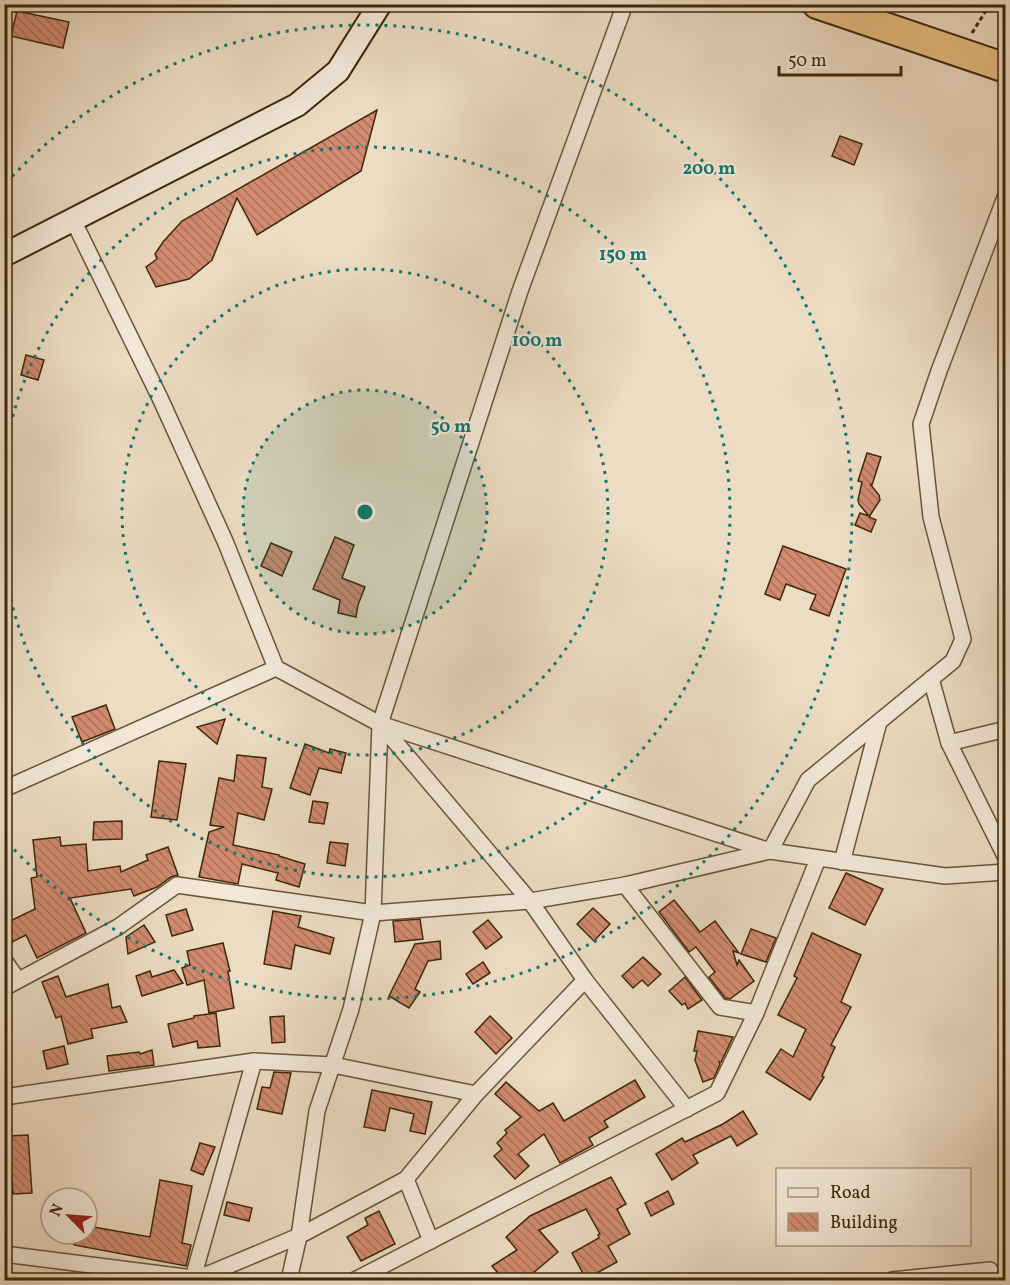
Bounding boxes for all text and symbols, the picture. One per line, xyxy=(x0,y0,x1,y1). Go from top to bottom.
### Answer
scale bar xyxy=(779,39,900,77)
text: 50 m xyxy=(788,49,827,74)
text: 200 m xyxy=(683,157,735,182)
text: 150 m xyxy=(599,243,647,268)
text: 100 m xyxy=(512,329,562,354)
text: 50 m xyxy=(431,415,471,440)
centre of rings xyxy=(355,502,375,522)
legend xyxy=(776,1168,971,1246)
text: Road xyxy=(830,1181,871,1206)
north arrow xyxy=(39,1186,99,1246)
text: N xyxy=(45,1200,70,1220)
text: Building xyxy=(830,1211,898,1236)

